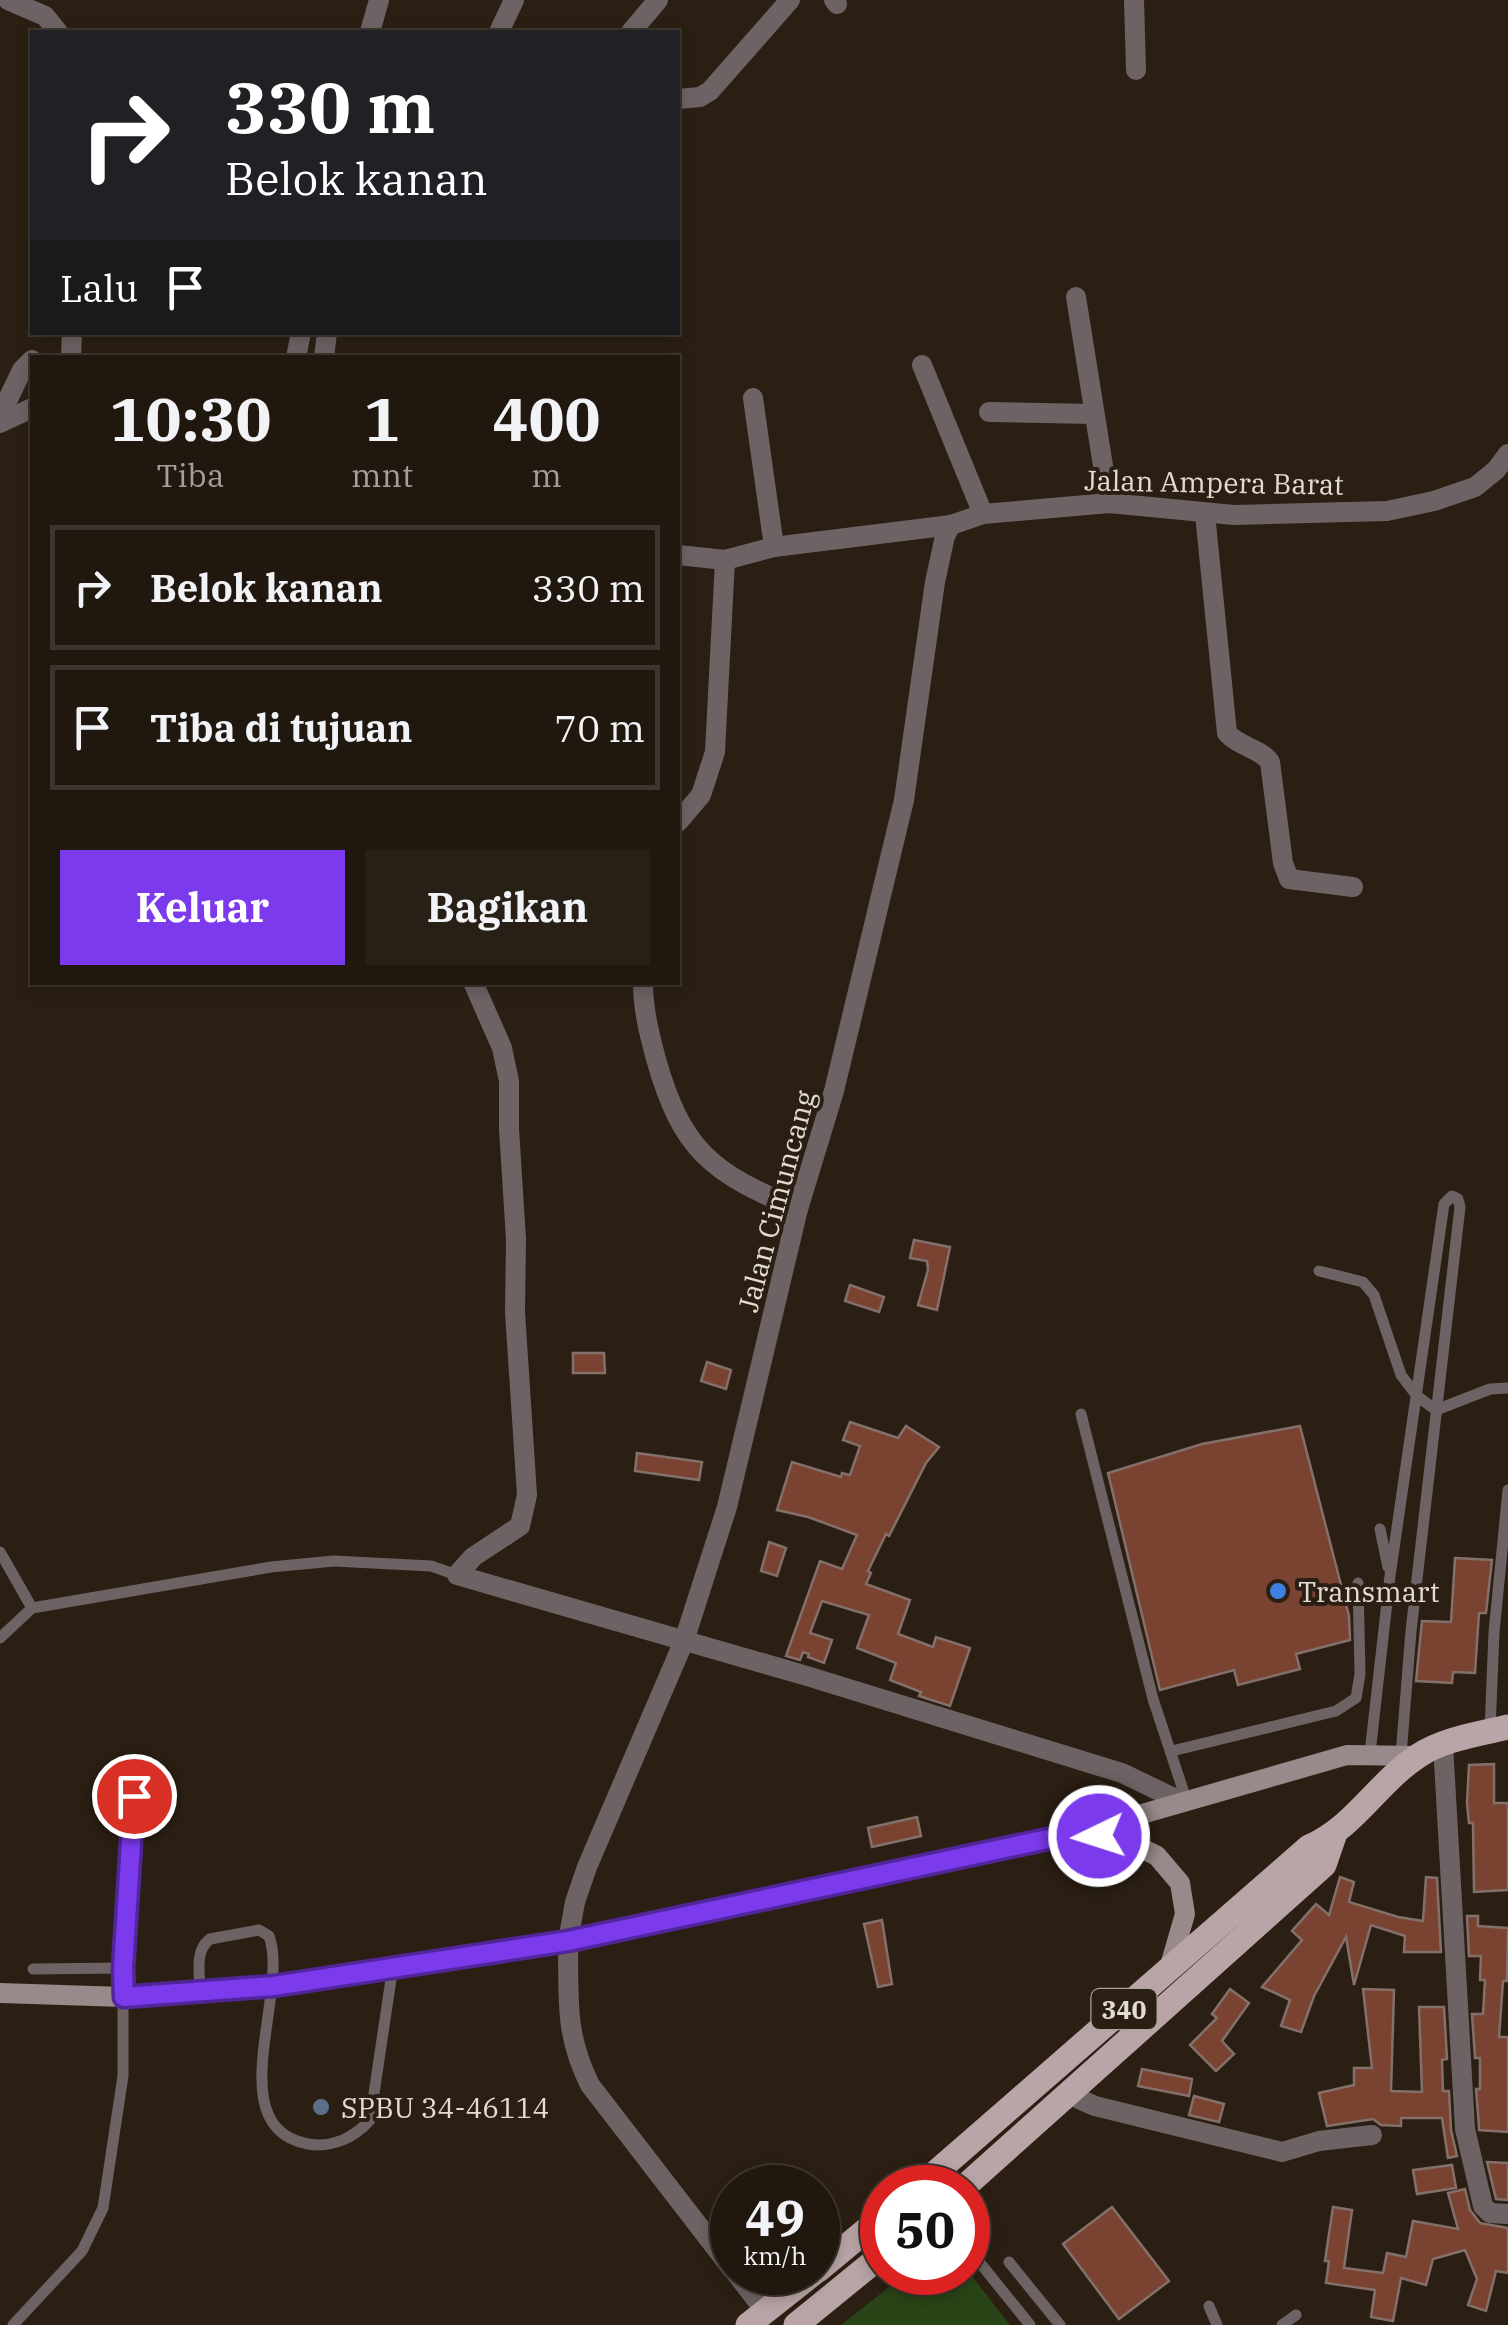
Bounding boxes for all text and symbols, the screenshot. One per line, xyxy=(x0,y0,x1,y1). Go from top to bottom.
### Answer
text: 330 m xyxy=(225,61,435,152)
icon: right xyxy=(60,70,190,200)
text: Belok kanan xyxy=(225,149,488,207)
icon: arrive xyxy=(158,260,213,315)
text: Lalu xyxy=(60,263,138,312)
text: 10:30 xyxy=(109,379,272,458)
text: 1 xyxy=(364,379,400,458)
text: 400 xyxy=(493,379,601,458)
text: Tiba xyxy=(157,454,224,496)
text: mnt xyxy=(351,454,413,496)
text: m xyxy=(531,454,562,496)
street label: Jalan Ampera Barat xyxy=(1084,461,1344,503)
icon: right xyxy=(65,560,120,615)
text: Belok kanan xyxy=(150,563,383,612)
text: 330 m xyxy=(532,563,645,612)
icon: arrive xyxy=(65,700,120,755)
text: Tiba di tujuan xyxy=(150,703,412,752)
text: 70 m xyxy=(554,703,645,752)
button: Keluar xyxy=(60,850,345,965)
button: Bagikan xyxy=(365,850,650,965)
street label: Jalan Cimuncang xyxy=(729,1086,823,1316)
place label: Transmart xyxy=(1298,1573,1440,1610)
marker: Transmart xyxy=(1267,1580,1289,1602)
pin xyxy=(92,1754,177,1839)
icon: arrive xyxy=(107,1769,162,1824)
position arrow xyxy=(1047,1784,1151,1888)
road number: 340 xyxy=(1092,1989,1156,2029)
place label: SPBU 34-46114 xyxy=(341,2089,549,2126)
marker: SPBU 34-46114 xyxy=(310,2096,332,2118)
speed limit sign: 50 xyxy=(860,2165,990,2295)
text: 49 xyxy=(745,2185,805,2250)
text: km/h xyxy=(743,2239,807,2272)

